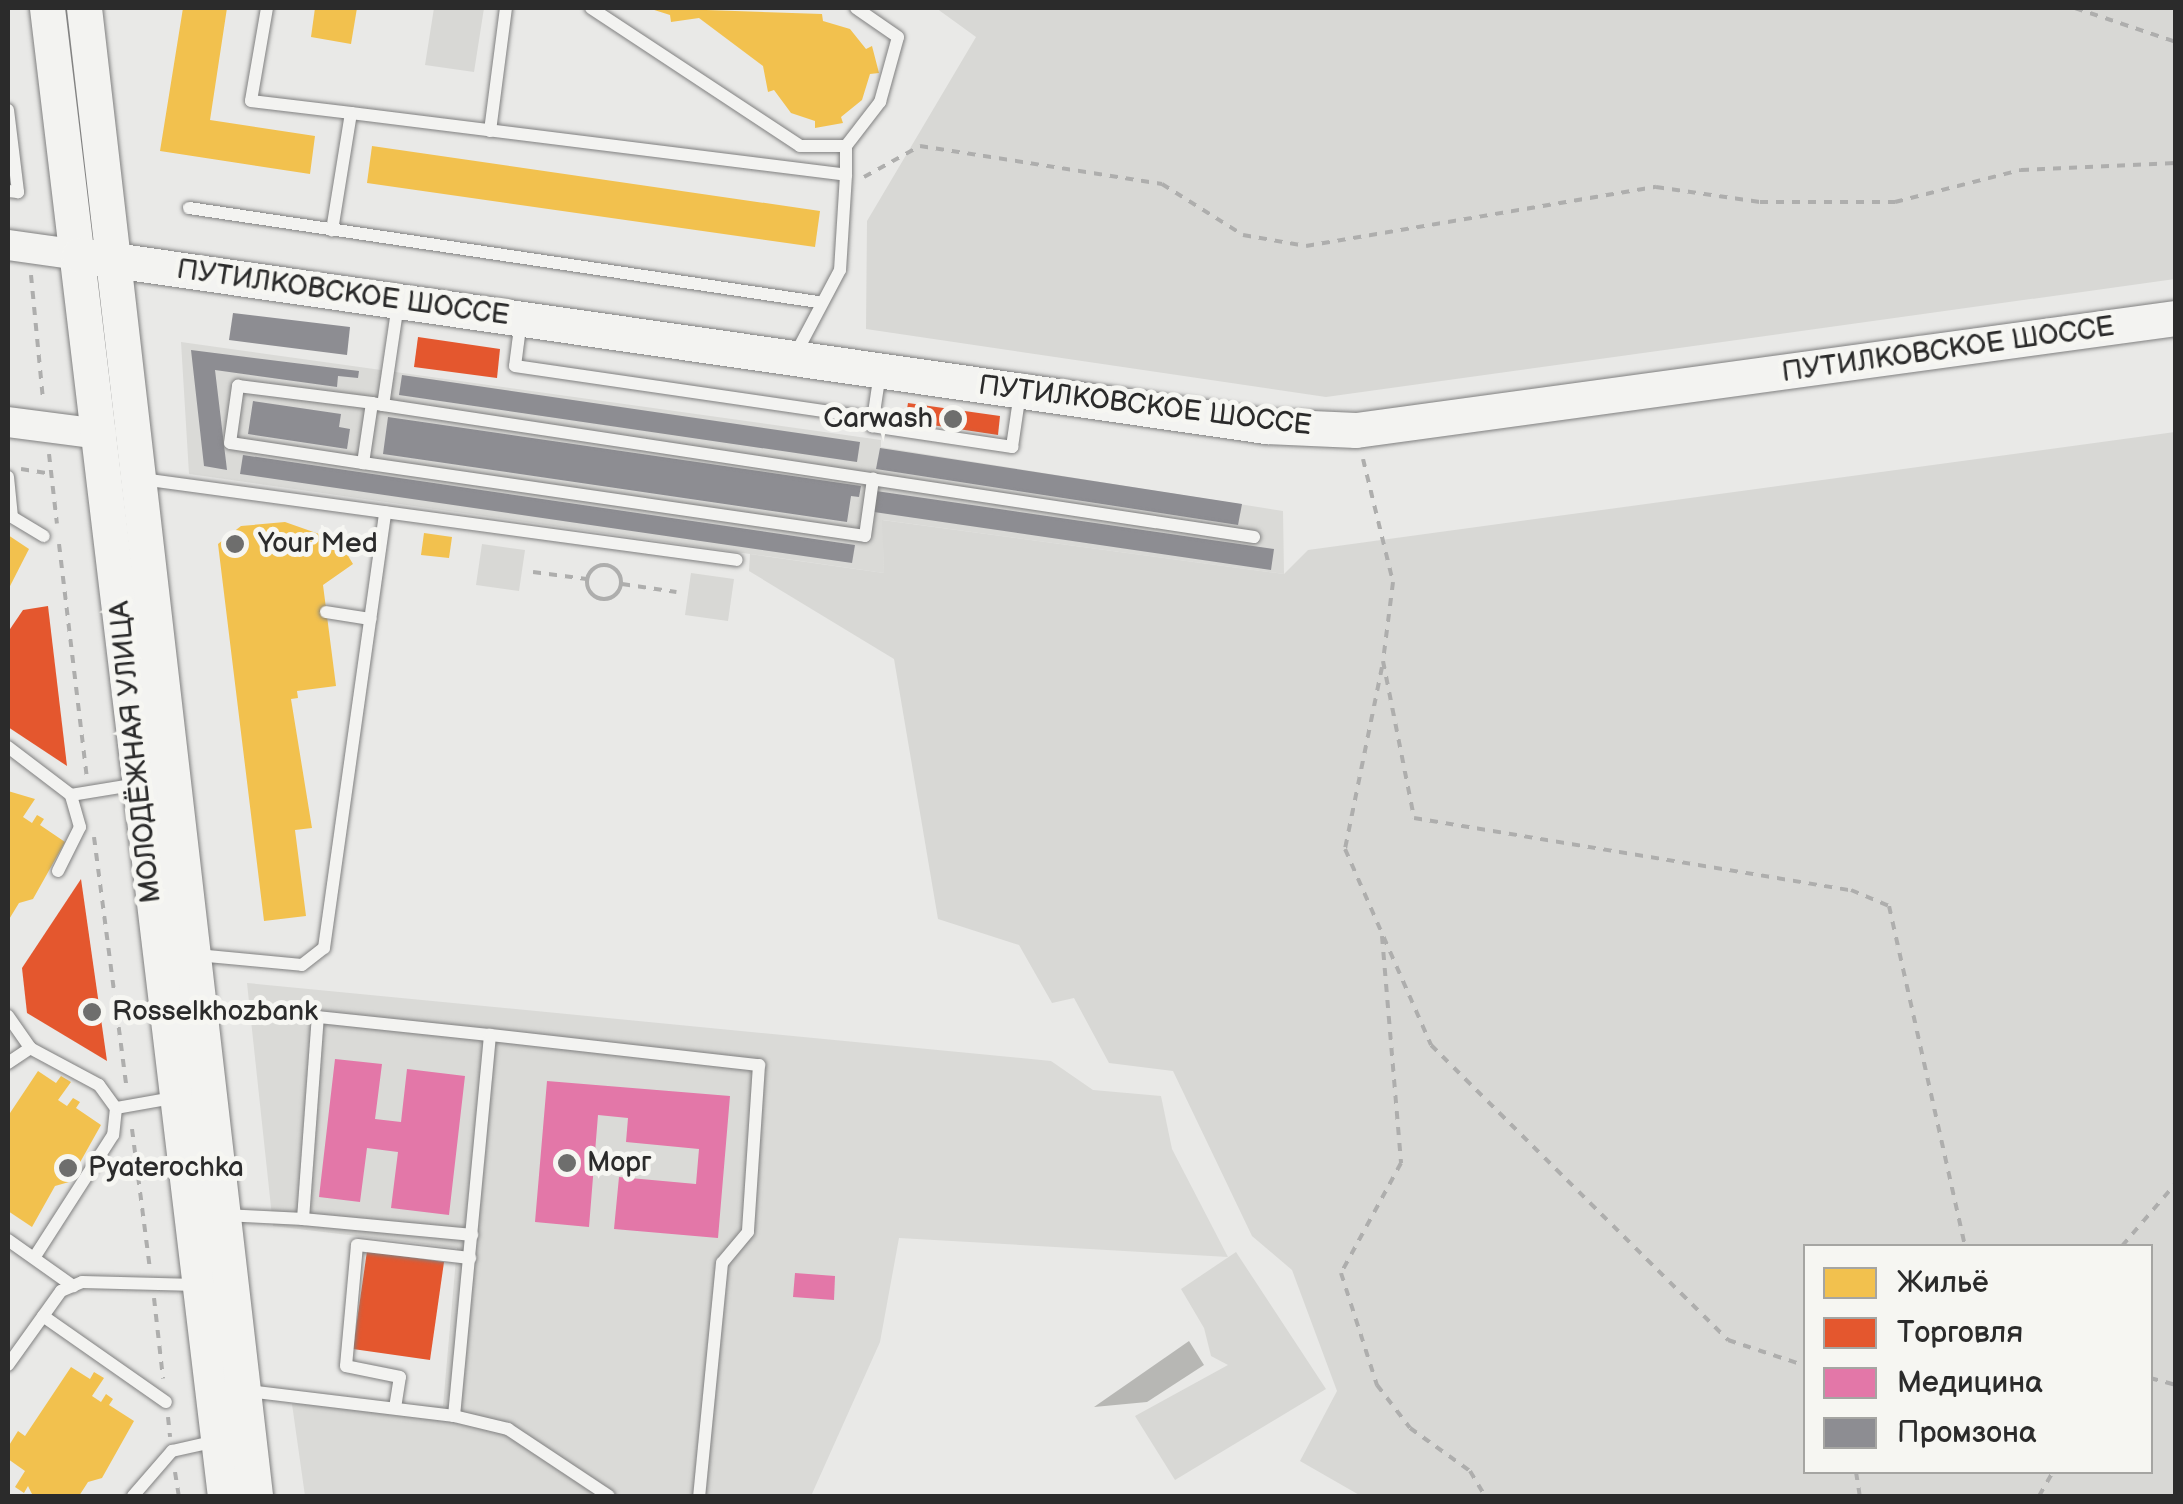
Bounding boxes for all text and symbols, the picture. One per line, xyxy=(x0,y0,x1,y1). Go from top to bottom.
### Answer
street label: ПУТИЛКОВСКОЕ ШОССЕ xyxy=(175,253,511,333)
street label: ПУТИЛКОВСКОЕ ШОССЕ xyxy=(1780,310,2116,390)
street label: ПУТИЛКОВСКОЕ ШОССЕ xyxy=(977,369,1313,443)
place label: Carwash xyxy=(823,402,933,436)
marker: Carwash xyxy=(942,408,964,430)
place label: Your Med xyxy=(258,527,378,561)
marker: Your Med xyxy=(222,531,248,557)
street label: МОЛОДЁЖНАЯ УЛИЦА xyxy=(103,599,169,905)
place label: Rosselkhozbank xyxy=(112,995,318,1029)
marker: Rosselkhozbank xyxy=(81,1001,103,1023)
place label: Морг xyxy=(587,1146,652,1180)
place label: Pyaterochka xyxy=(88,1151,244,1185)
marker: Морг xyxy=(556,1152,578,1174)
marker: Pyaterochka xyxy=(57,1157,79,1179)
legend xyxy=(1803,1244,2153,1474)
text: Жильё xyxy=(1897,1265,1988,1301)
text: Торговля xyxy=(1897,1315,2023,1351)
text: Медицина xyxy=(1897,1365,2043,1401)
text: Промзона xyxy=(1897,1415,2037,1451)

